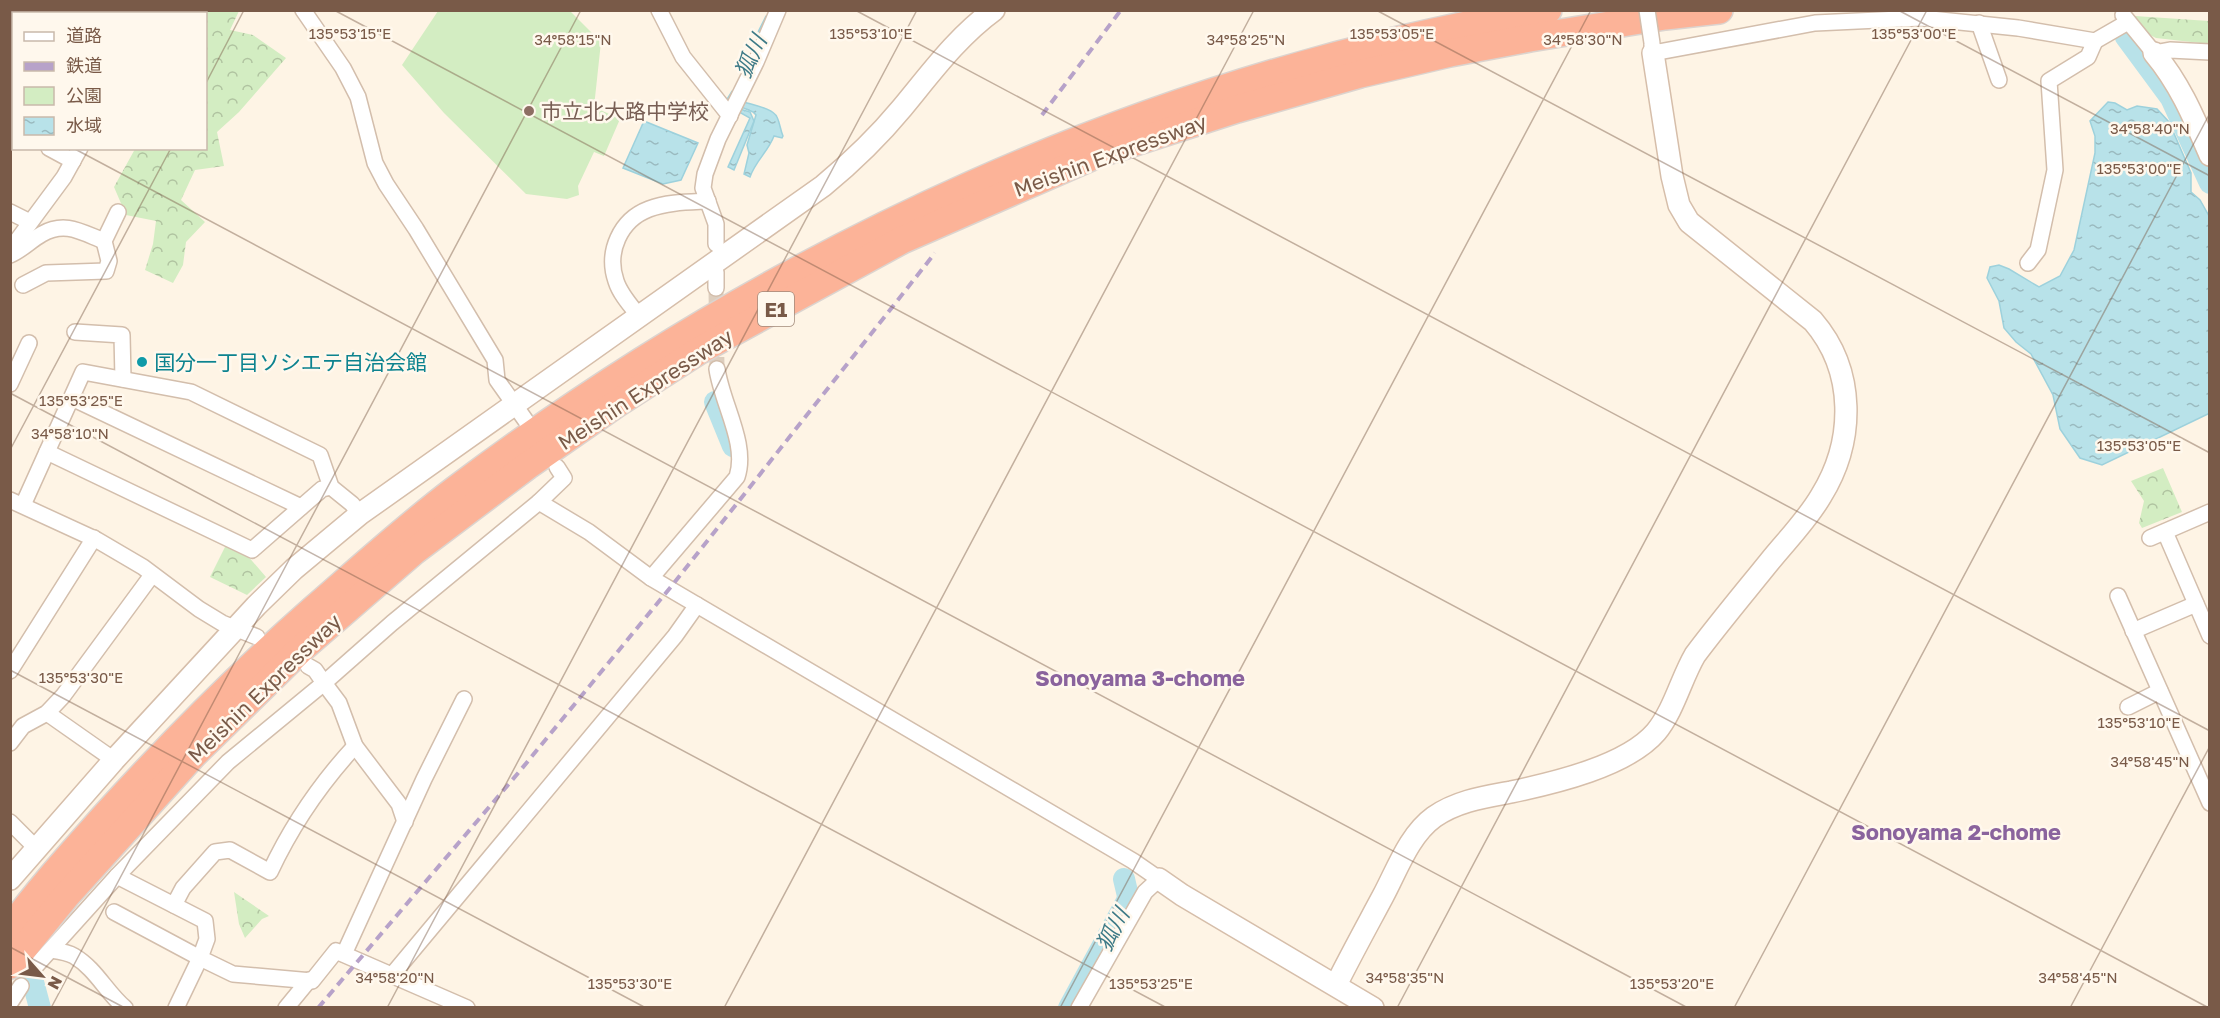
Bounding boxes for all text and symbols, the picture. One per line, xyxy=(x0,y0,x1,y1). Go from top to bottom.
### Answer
legend xyxy=(12,12,207,150)
text: 道路 xyxy=(66,24,102,46)
text: 135°53'15"E xyxy=(309,24,391,42)
text: 135°53'10"E xyxy=(830,24,912,42)
text: 135°53'05"E xyxy=(1350,24,1434,42)
text: 135°53'00"E xyxy=(1872,24,1956,42)
water label: 狐川 xyxy=(728,29,772,82)
text: 34°58'15"N xyxy=(534,30,612,48)
text: 34°58'25"N xyxy=(1207,30,1285,48)
text: 34°58'30"N xyxy=(1543,30,1623,48)
text: 鉄道 xyxy=(66,54,102,76)
text: 公園 xyxy=(66,84,102,106)
place label: 市立北大路中学校 xyxy=(541,98,709,124)
marker: 市立北大路中学校 xyxy=(522,104,536,118)
street label: Meishin Expressway xyxy=(1010,108,1210,202)
text: 水域 xyxy=(66,114,102,136)
text: 34°58'40"N xyxy=(2110,119,2190,137)
text: 135°53'00"E xyxy=(2097,159,2181,177)
road number: E1 xyxy=(758,292,794,326)
street label: Meishin Expressway xyxy=(553,323,737,455)
place label: 国分一丁目ソシエテ自治会館 xyxy=(154,349,427,375)
marker: 国分一丁目ソシエテ自治会館 xyxy=(135,355,149,369)
text: 135°53'25"E xyxy=(39,391,123,409)
text: 34°58'10"N xyxy=(31,424,109,442)
text: 135°53'05"E xyxy=(2097,436,2181,454)
street label: Meishin Expressway xyxy=(182,608,346,768)
district label: Sonoyama 3-chome xyxy=(1035,664,1245,691)
text: 135°53'30"E xyxy=(39,668,123,686)
text: 135°53'10"E xyxy=(2098,713,2180,731)
text: 34°58'45"N xyxy=(2110,752,2190,770)
district label: Sonoyama 2-chome xyxy=(1851,818,2061,845)
water label: 狐川 xyxy=(1090,901,1135,955)
north arrow xyxy=(12,946,72,1006)
text: 34°58'20"N xyxy=(355,968,435,986)
text: 34°58'35"N xyxy=(1366,968,1444,986)
text: 34°58'45"N xyxy=(2038,968,2118,986)
text: N xyxy=(44,973,67,993)
text: 135°53'30"E xyxy=(588,974,672,992)
text: 135°53'25"E xyxy=(1109,974,1193,992)
text: 135°53'20"E xyxy=(1630,974,1714,992)

